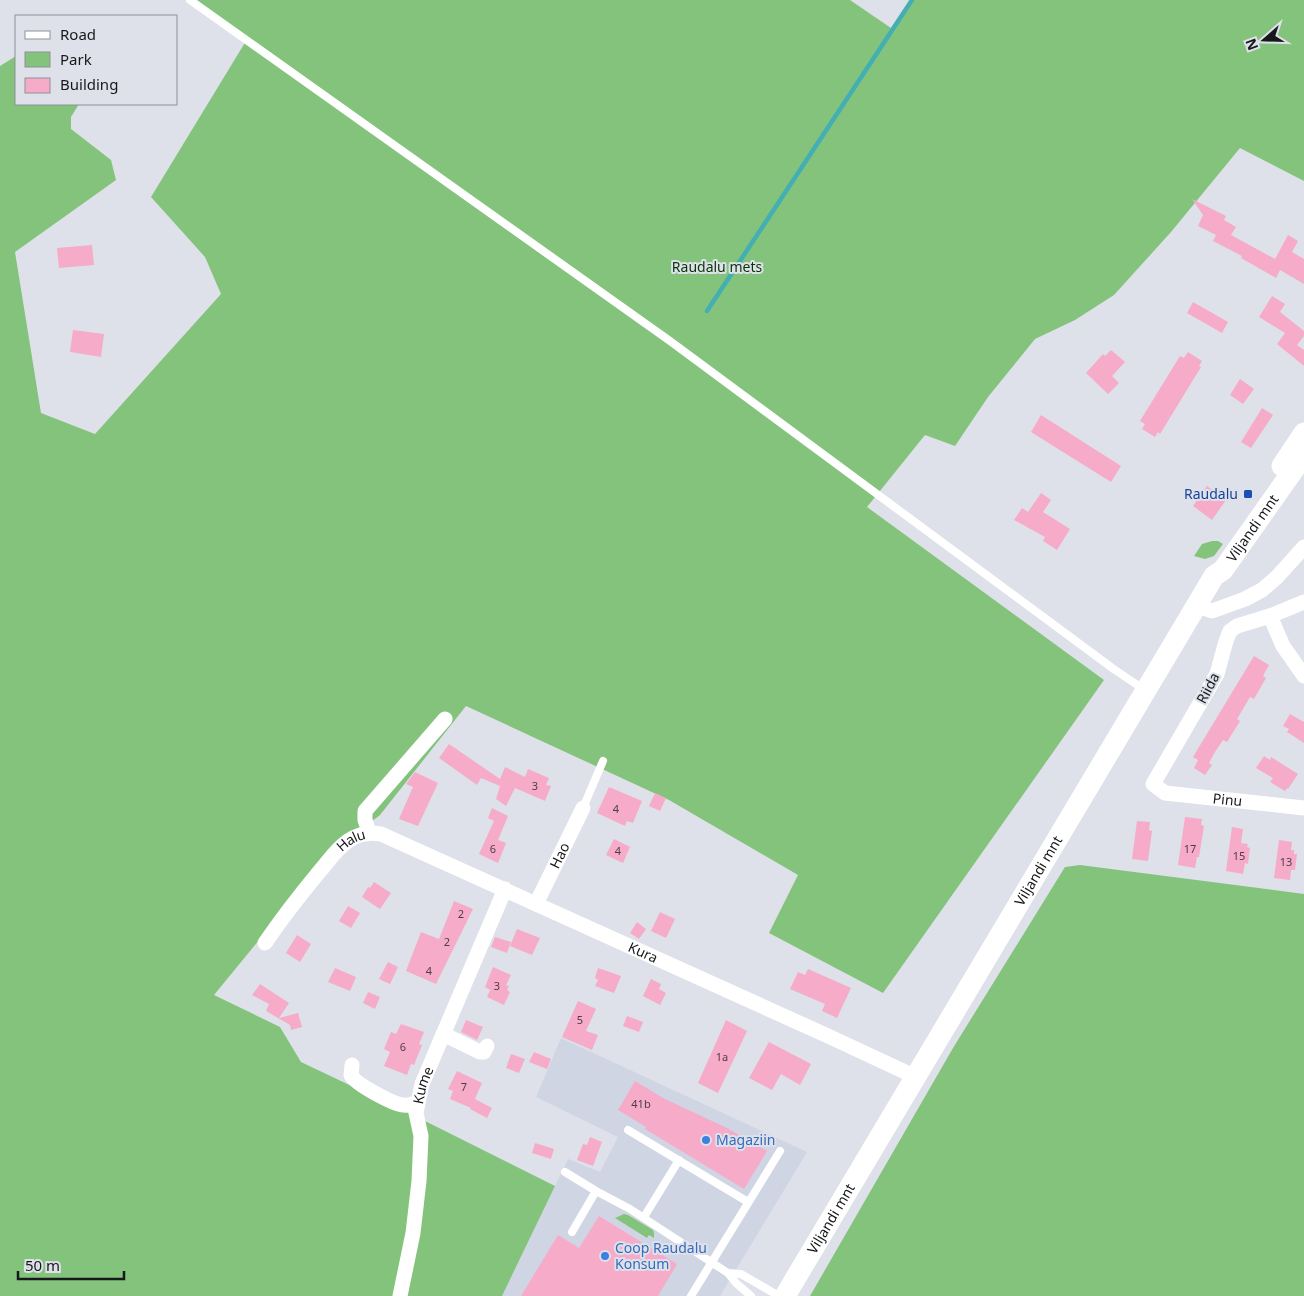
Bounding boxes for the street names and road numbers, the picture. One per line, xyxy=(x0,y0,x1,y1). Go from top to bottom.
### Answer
street label: Viljandi mnt xyxy=(1222,490,1282,566)
street label: Riida xyxy=(1192,669,1224,707)
street label: Pinu xyxy=(1212,788,1243,810)
street label: Halu xyxy=(332,824,367,855)
street label: Viljandi mnt xyxy=(1010,832,1066,909)
street label: Hao xyxy=(545,839,574,871)
street label: Kura xyxy=(625,937,661,967)
street label: Kume xyxy=(408,1063,437,1105)
street label: Viljandi mnt xyxy=(802,1180,859,1257)

